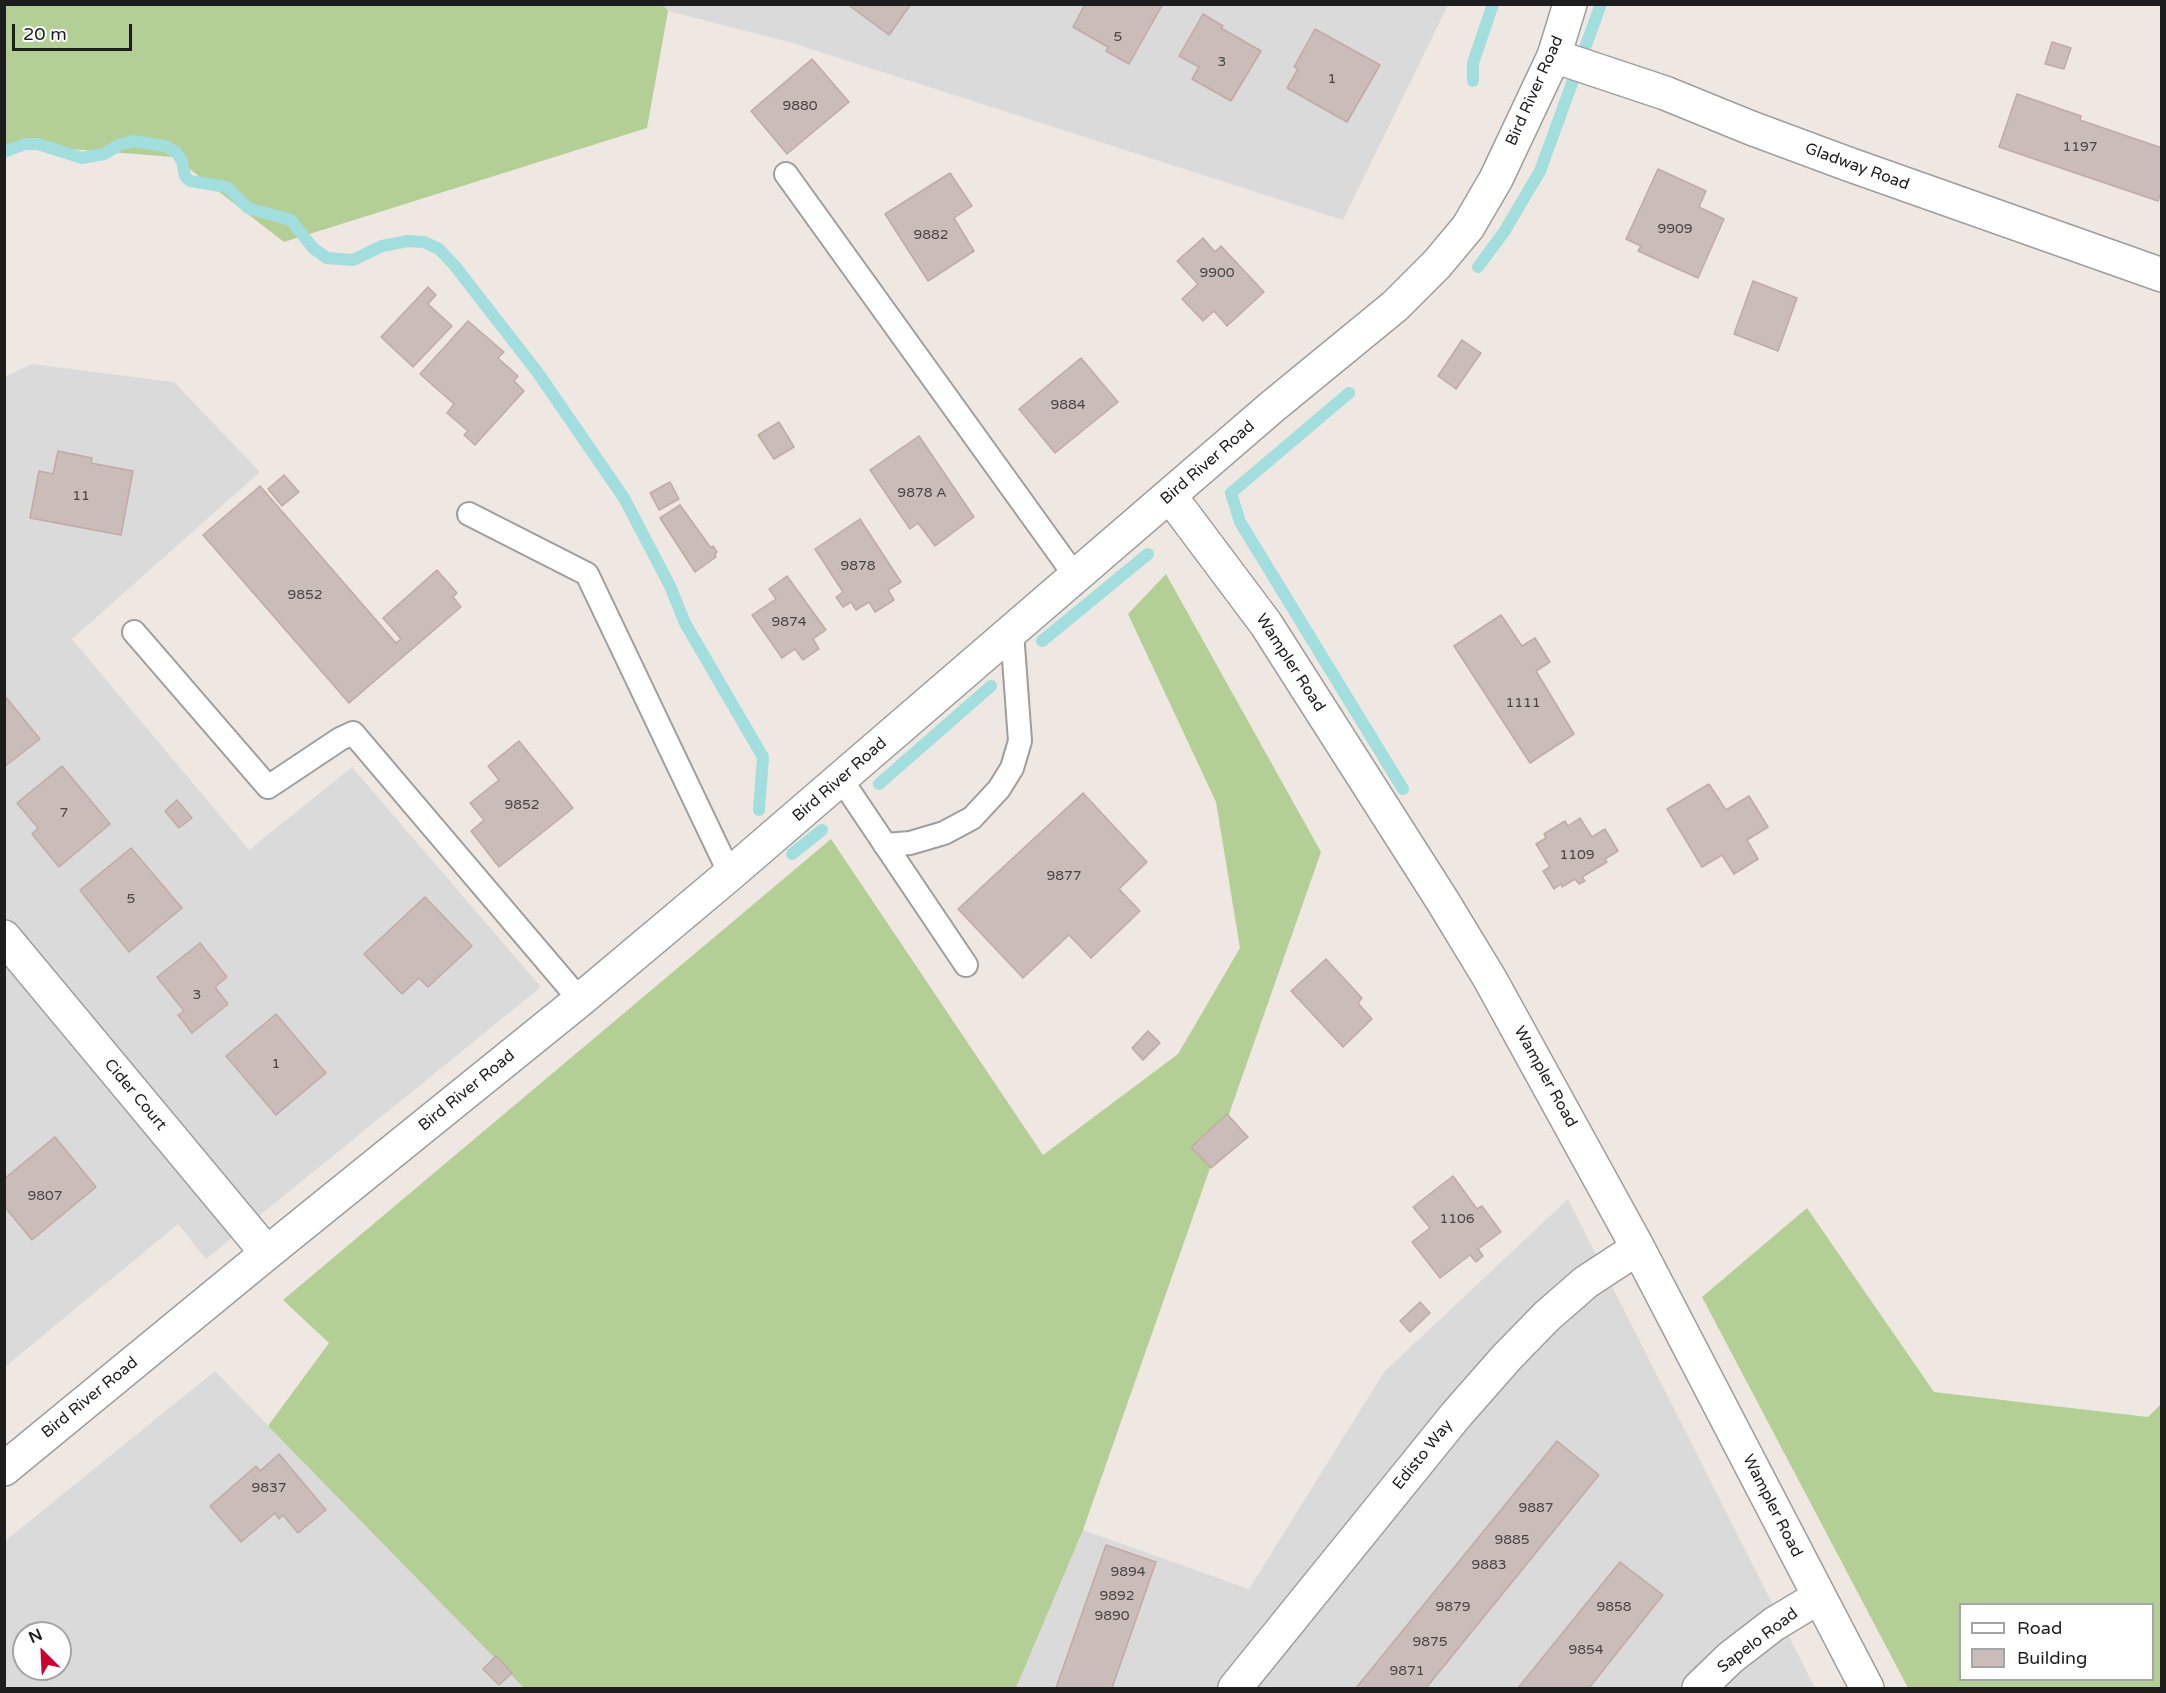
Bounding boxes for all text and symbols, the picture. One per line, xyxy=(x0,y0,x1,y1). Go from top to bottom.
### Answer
scale bar xyxy=(15,12,135,50)
text: 20 m xyxy=(23,23,67,45)
house number: 5 xyxy=(1114,29,1122,45)
street label: Bird River Road xyxy=(1502,33,1568,149)
house number: 3 xyxy=(1218,54,1226,70)
house number: 1 xyxy=(1328,71,1336,87)
house number: 9880 xyxy=(782,98,818,114)
street label: Gladway Road xyxy=(1802,139,1912,195)
house number: 1197 xyxy=(2062,139,2098,155)
house number: 9909 xyxy=(1657,221,1693,237)
house number: 9882 xyxy=(913,227,949,243)
house number: 9900 xyxy=(1199,265,1235,281)
house number: 9884 xyxy=(1050,397,1086,413)
street label: Bird River Road xyxy=(1157,417,1259,509)
house number: 9878 A xyxy=(897,485,947,501)
house number: 11 xyxy=(72,488,90,504)
house number: 9878 xyxy=(840,558,876,574)
house number: 9852 xyxy=(287,587,323,603)
street label: Wampler Road xyxy=(1251,610,1329,716)
house number: 9874 xyxy=(771,614,807,630)
house number: 1111 xyxy=(1505,695,1541,711)
street label: Bird River Road xyxy=(789,734,891,826)
house number: 9852 xyxy=(504,797,540,813)
house number: 7 xyxy=(60,805,68,821)
house number: 1109 xyxy=(1559,847,1595,863)
house number: 9877 xyxy=(1046,868,1082,884)
house number: 5 xyxy=(127,891,135,907)
house number: 3 xyxy=(193,987,201,1003)
street label: Wampler Road xyxy=(1509,1023,1581,1131)
street label: Bird River Road xyxy=(415,1046,519,1136)
street label: Cider Court xyxy=(100,1055,170,1135)
house number: 1 xyxy=(272,1056,280,1072)
house number: 9807 xyxy=(27,1188,63,1204)
house number: 1106 xyxy=(1439,1211,1475,1227)
street label: Bird River Road xyxy=(38,1353,142,1443)
street label: Edisto Way xyxy=(1389,1416,1457,1494)
street label: Wampler Road xyxy=(1738,1451,1806,1561)
house number: 9837 xyxy=(251,1480,287,1496)
house number: 9887 xyxy=(1518,1500,1554,1516)
house number: 9885 xyxy=(1494,1532,1530,1548)
house number: 9883 xyxy=(1471,1557,1507,1573)
house number: 9894 xyxy=(1110,1564,1146,1580)
house number: 9892 xyxy=(1099,1588,1135,1604)
house number: 9879 xyxy=(1435,1599,1471,1615)
house number: 9858 xyxy=(1596,1599,1632,1615)
legend xyxy=(1959,1603,2154,1681)
street label: Sapelo Road xyxy=(1714,1604,1802,1678)
house number: 9890 xyxy=(1094,1608,1130,1624)
text: Road xyxy=(2017,1617,2062,1639)
north arrow xyxy=(12,1621,72,1681)
text: N xyxy=(26,1625,45,1648)
house number: 9875 xyxy=(1412,1634,1448,1650)
house number: 9854 xyxy=(1568,1642,1604,1658)
text: Building xyxy=(2017,1647,2087,1669)
house number: 9871 xyxy=(1389,1663,1425,1679)

